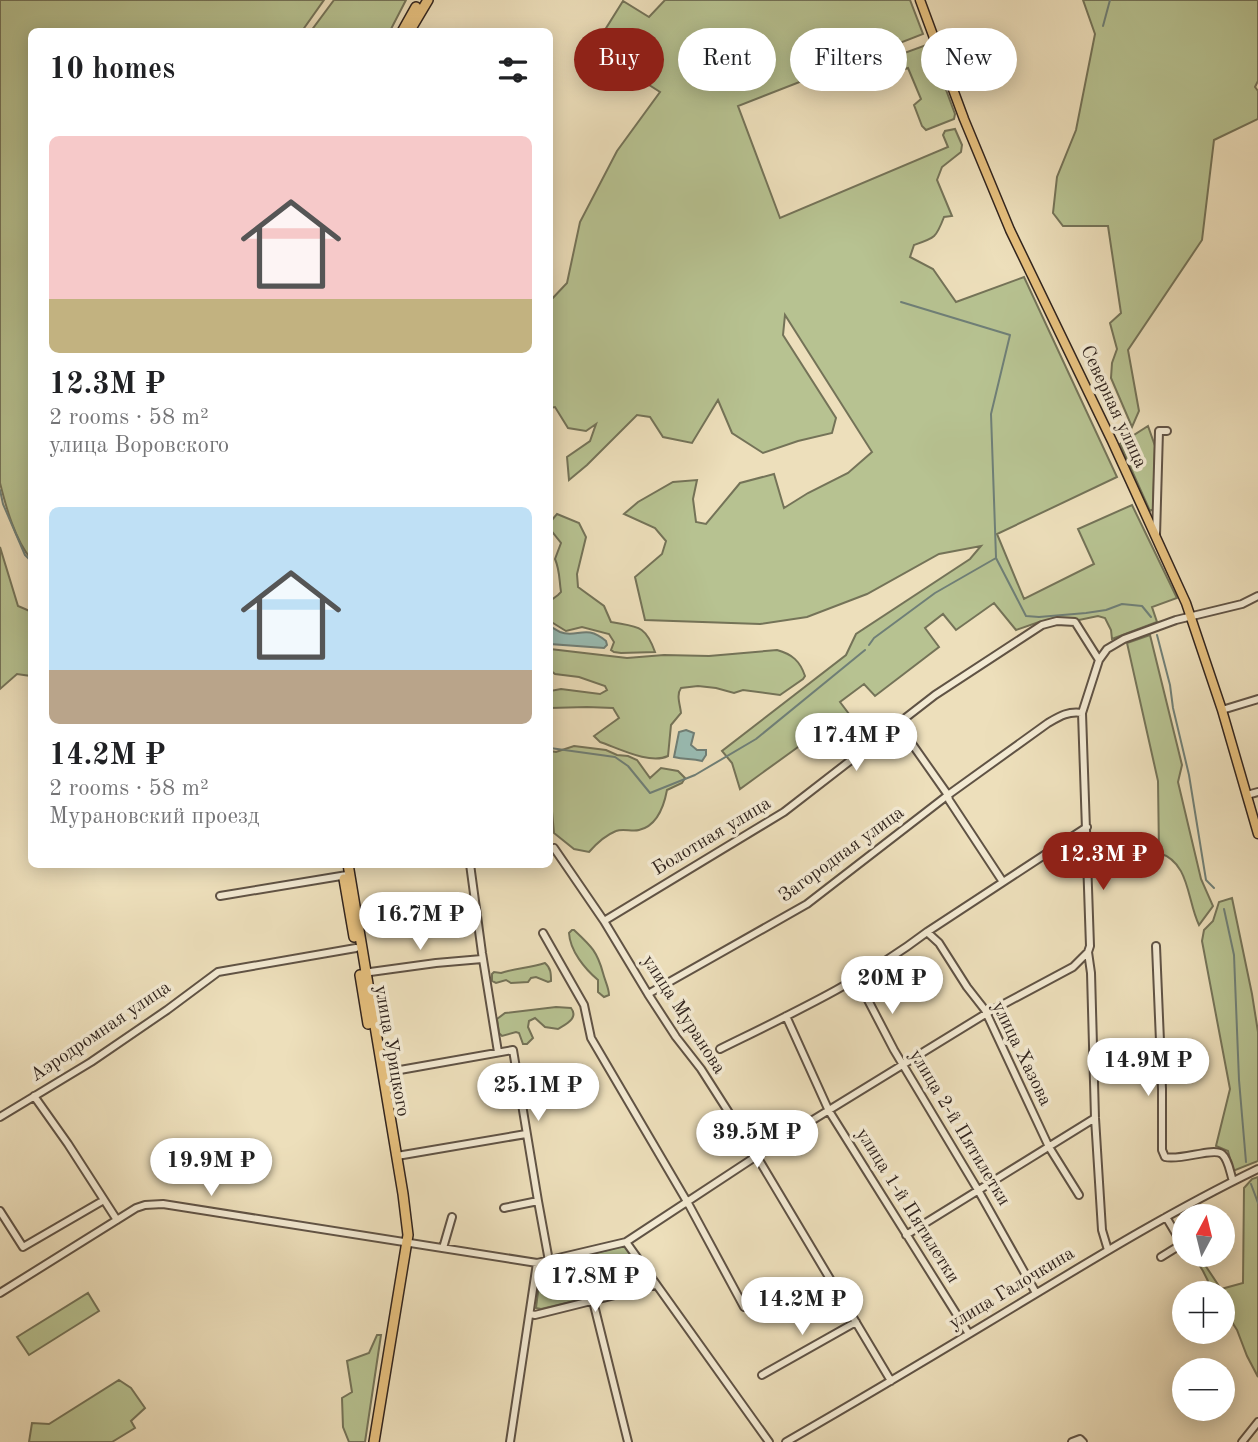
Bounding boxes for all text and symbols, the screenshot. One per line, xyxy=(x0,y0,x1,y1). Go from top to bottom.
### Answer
chip: Buy xyxy=(574,28,664,91)
chip: Rent xyxy=(678,28,776,91)
chip: Filters xyxy=(790,28,907,91)
chip: New xyxy=(921,28,1017,91)
icon: filters xyxy=(494,51,532,89)
text: 10 homes xyxy=(49,55,175,85)
icon: home xyxy=(228,181,354,307)
street label: Северная улица xyxy=(1076,343,1150,472)
text: 12.3M ₽ xyxy=(49,370,166,400)
text: 2 rooms · 58 m² xyxy=(49,406,209,429)
text: улица Воровского xyxy=(49,434,229,457)
icon: home xyxy=(228,552,354,678)
pin: 17.4M ₽ xyxy=(791,714,921,773)
text: 17.4M ₽ xyxy=(811,724,901,747)
text: 14.2M ₽ xyxy=(49,741,166,771)
text: 2 rooms · 58 m² xyxy=(49,777,209,800)
street label: Болотная улица xyxy=(649,794,775,880)
street label: Загородная улица xyxy=(776,803,909,907)
text: Мурановский проезд xyxy=(49,805,259,828)
pin: 12.3M ₽ xyxy=(1038,832,1168,892)
text: 12.3M ₽ xyxy=(1058,843,1148,866)
pin: 16.7M ₽ xyxy=(355,892,485,952)
text: 16.7M ₽ xyxy=(375,903,465,926)
street label: улица Муранова xyxy=(638,952,729,1078)
pin: 20M ₽ xyxy=(843,956,941,1016)
text: 20M ₽ xyxy=(857,967,927,990)
street label: Аэродромная улица xyxy=(27,978,175,1086)
street label: улица Урицкого xyxy=(370,984,412,1118)
street label: улица Хазова xyxy=(988,999,1055,1110)
pin: 14.9M ₽ xyxy=(1083,1038,1213,1098)
street label: улица 2-й Пятилетки xyxy=(905,1047,1013,1209)
text: 14.9M ₽ xyxy=(1103,1049,1193,1072)
pin: 25.1M ₽ xyxy=(473,1064,603,1123)
text: 25.1M ₽ xyxy=(493,1074,583,1097)
pin: 39.5M ₽ xyxy=(692,1110,822,1170)
text: 39.5M ₽ xyxy=(712,1121,802,1144)
street label: улица 1-й Пятилетки xyxy=(852,1125,962,1287)
pin: 19.9M ₽ xyxy=(146,1138,276,1198)
text: 19.9M ₽ xyxy=(166,1149,256,1172)
north arrow xyxy=(1172,1204,1236,1267)
map controls xyxy=(1172,1204,1235,1421)
street label: улица Галочкина xyxy=(946,1244,1079,1334)
pin: 17.8M ₽ xyxy=(530,1254,660,1314)
text: 17.8M ₽ xyxy=(550,1265,640,1288)
pin: 14.2M ₽ xyxy=(737,1278,867,1337)
button: + xyxy=(1172,1281,1235,1344)
text: 14.2M ₽ xyxy=(757,1288,847,1311)
button: − xyxy=(1172,1358,1235,1421)

